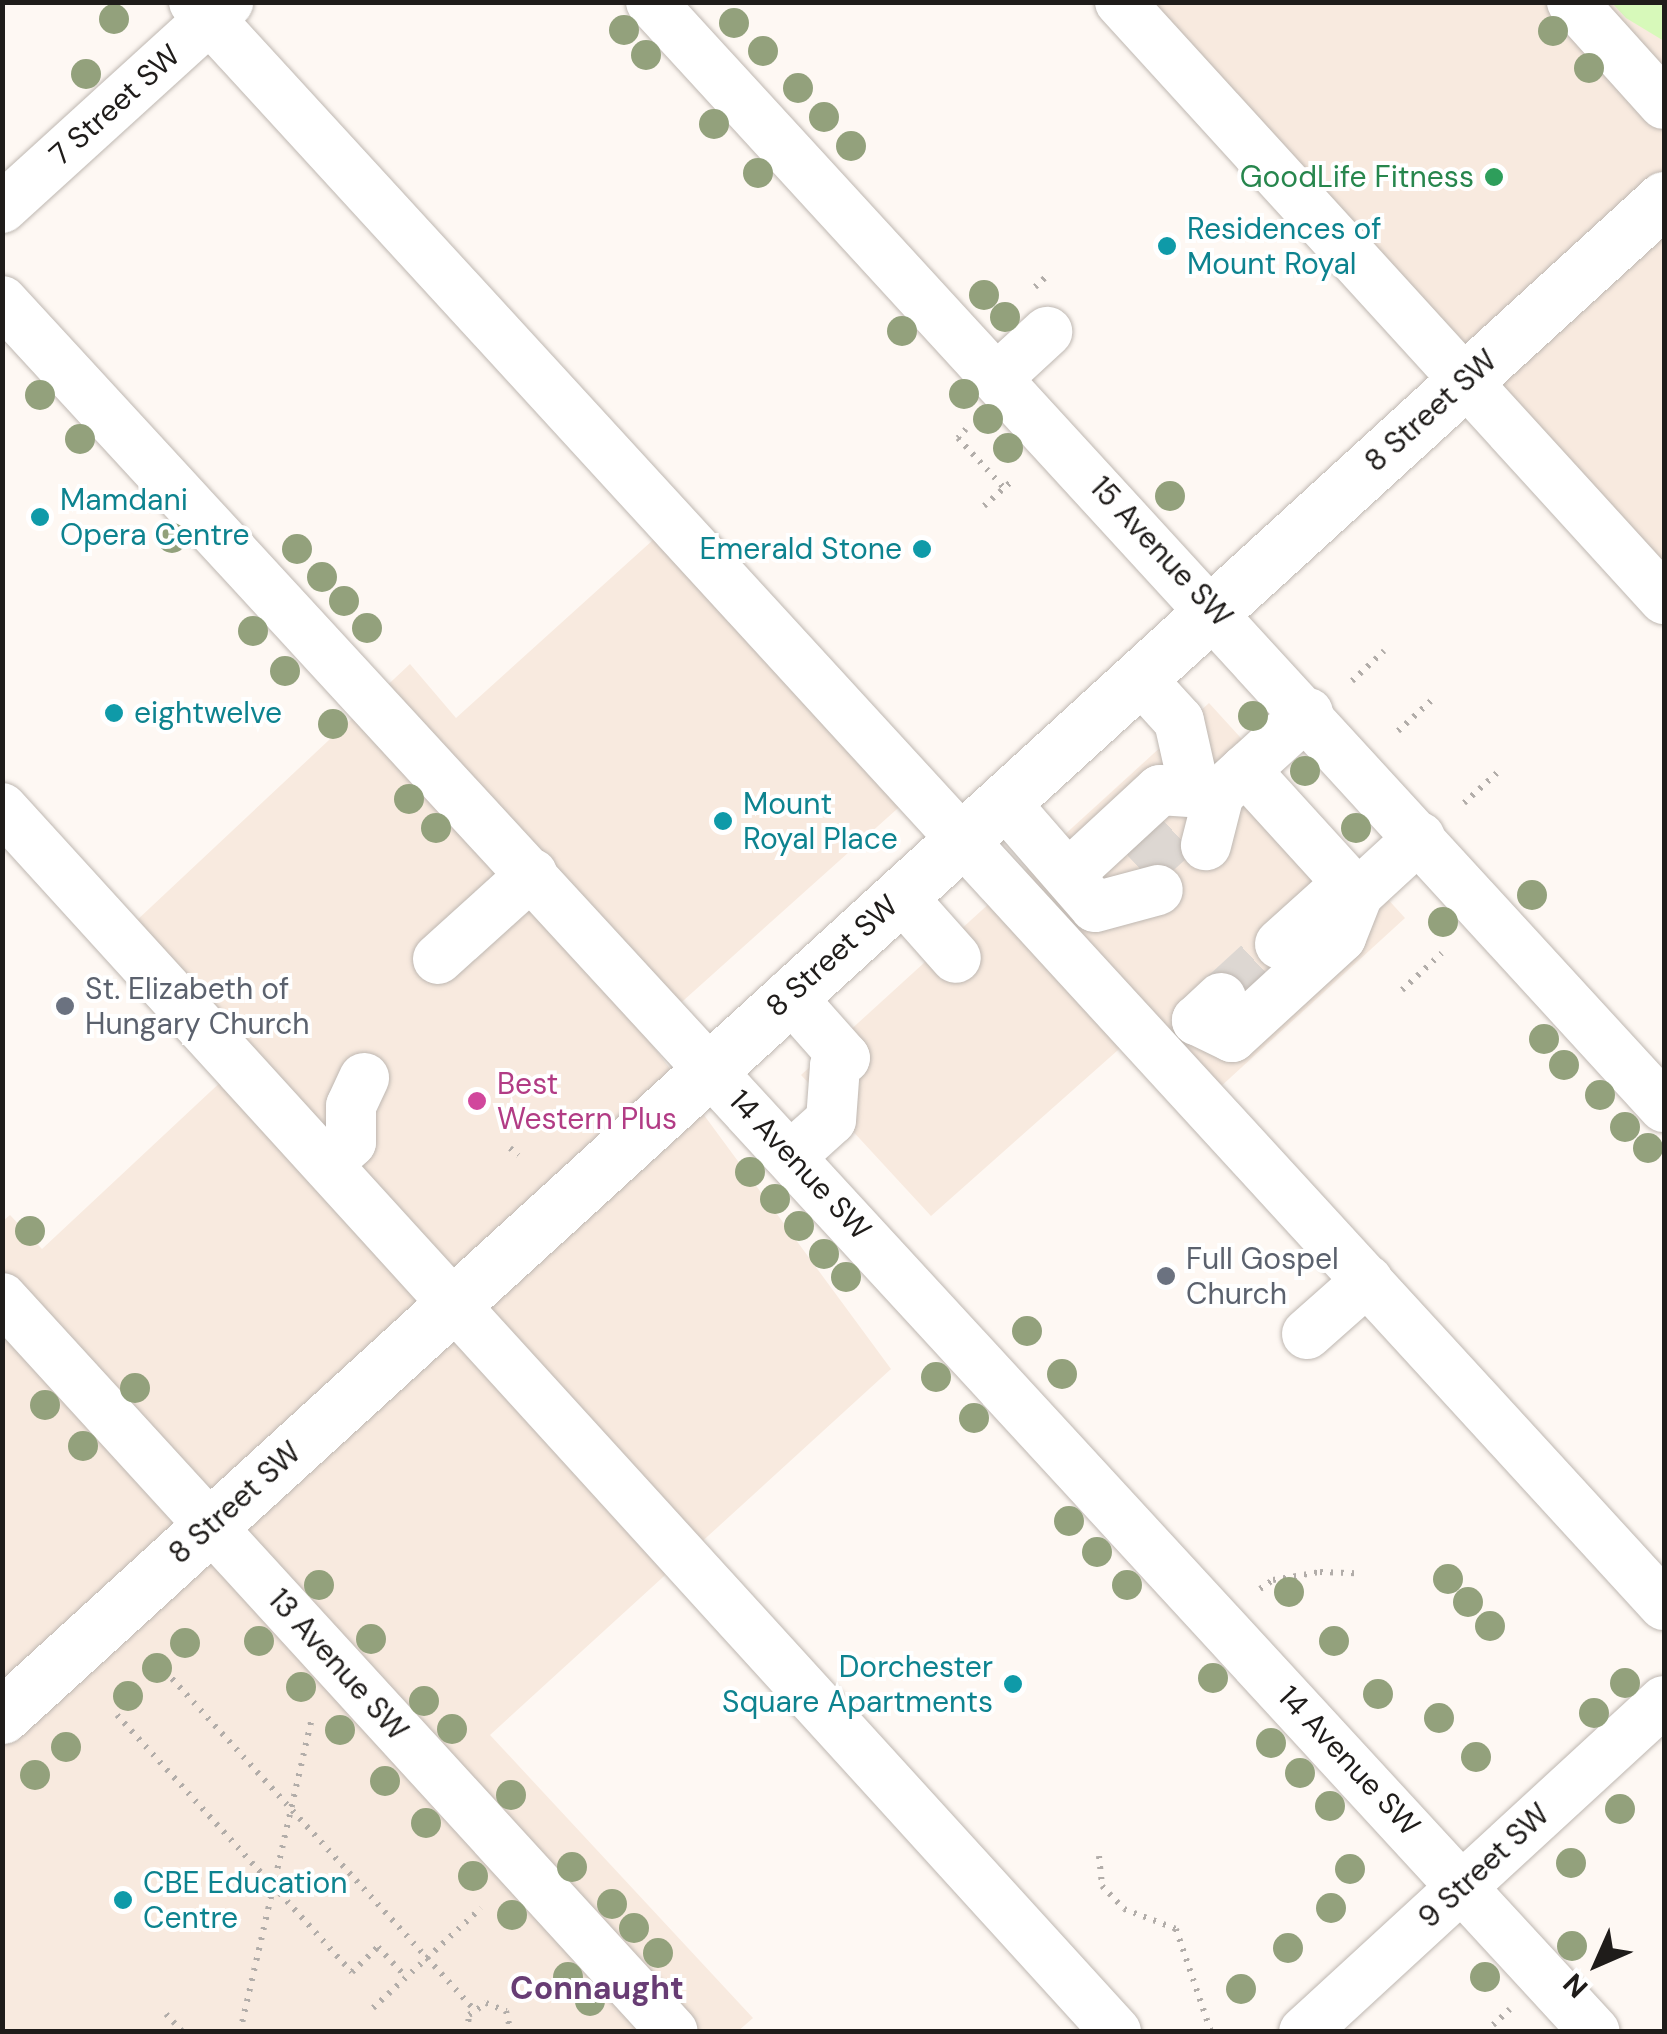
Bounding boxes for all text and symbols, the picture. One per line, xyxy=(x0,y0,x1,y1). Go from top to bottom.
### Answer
street label: 7 Street SW xyxy=(42,37,188,173)
place label: GoodLife Fitness xyxy=(1240,159,1474,195)
marker: GoodLife Fitness xyxy=(1483,166,1505,188)
place label: Residences of Mount Royal xyxy=(1187,211,1382,282)
marker: Residences of Mount Royal xyxy=(1156,235,1178,257)
street label: 8 Street SW xyxy=(1358,342,1504,480)
street label: 15 Avenue SW xyxy=(1083,470,1239,634)
place label: Mamdani Opera Centre xyxy=(60,482,250,552)
marker: Mamdani Opera Centre xyxy=(29,506,51,528)
place label: Emerald Stone xyxy=(700,531,902,567)
marker: Emerald Stone xyxy=(911,538,933,560)
place label: eightwelve xyxy=(134,695,282,731)
marker: eightwelve xyxy=(103,702,125,724)
place label: Mount Royal Place xyxy=(743,786,898,856)
marker: Mount Royal Place xyxy=(712,810,734,832)
street label: 8 Street SW xyxy=(759,887,905,1025)
place label: St. Elizabeth of Hungary Church xyxy=(85,971,310,1042)
marker: St. Elizabeth of Hungary Church xyxy=(54,995,76,1017)
place label: Best Western Plus xyxy=(497,1066,677,1136)
street label: 14 Avenue SW xyxy=(722,1083,878,1247)
marker: Best Western Plus xyxy=(466,1090,488,1112)
place label: Full Gospel Church xyxy=(1186,1241,1339,1312)
marker: Full Gospel Church xyxy=(1155,1265,1177,1287)
street label: 8 Street SW xyxy=(162,1434,308,1572)
street label: 13 Avenue SW xyxy=(261,1582,415,1748)
place label: Dorchester Square Apartments xyxy=(722,1649,993,1720)
marker: Dorchester Square Apartments xyxy=(1002,1673,1024,1695)
street label: 14 Avenue SW xyxy=(1271,1679,1427,1843)
street label: 9 Street SW xyxy=(1411,1796,1557,1936)
place label: CBE Education Centre xyxy=(143,1865,348,1936)
marker: CBE Education Centre xyxy=(112,1889,134,1911)
north arrow xyxy=(1547,1914,1647,2014)
text: N xyxy=(1555,1965,1596,2006)
district label: Connaught xyxy=(510,1969,684,2007)

